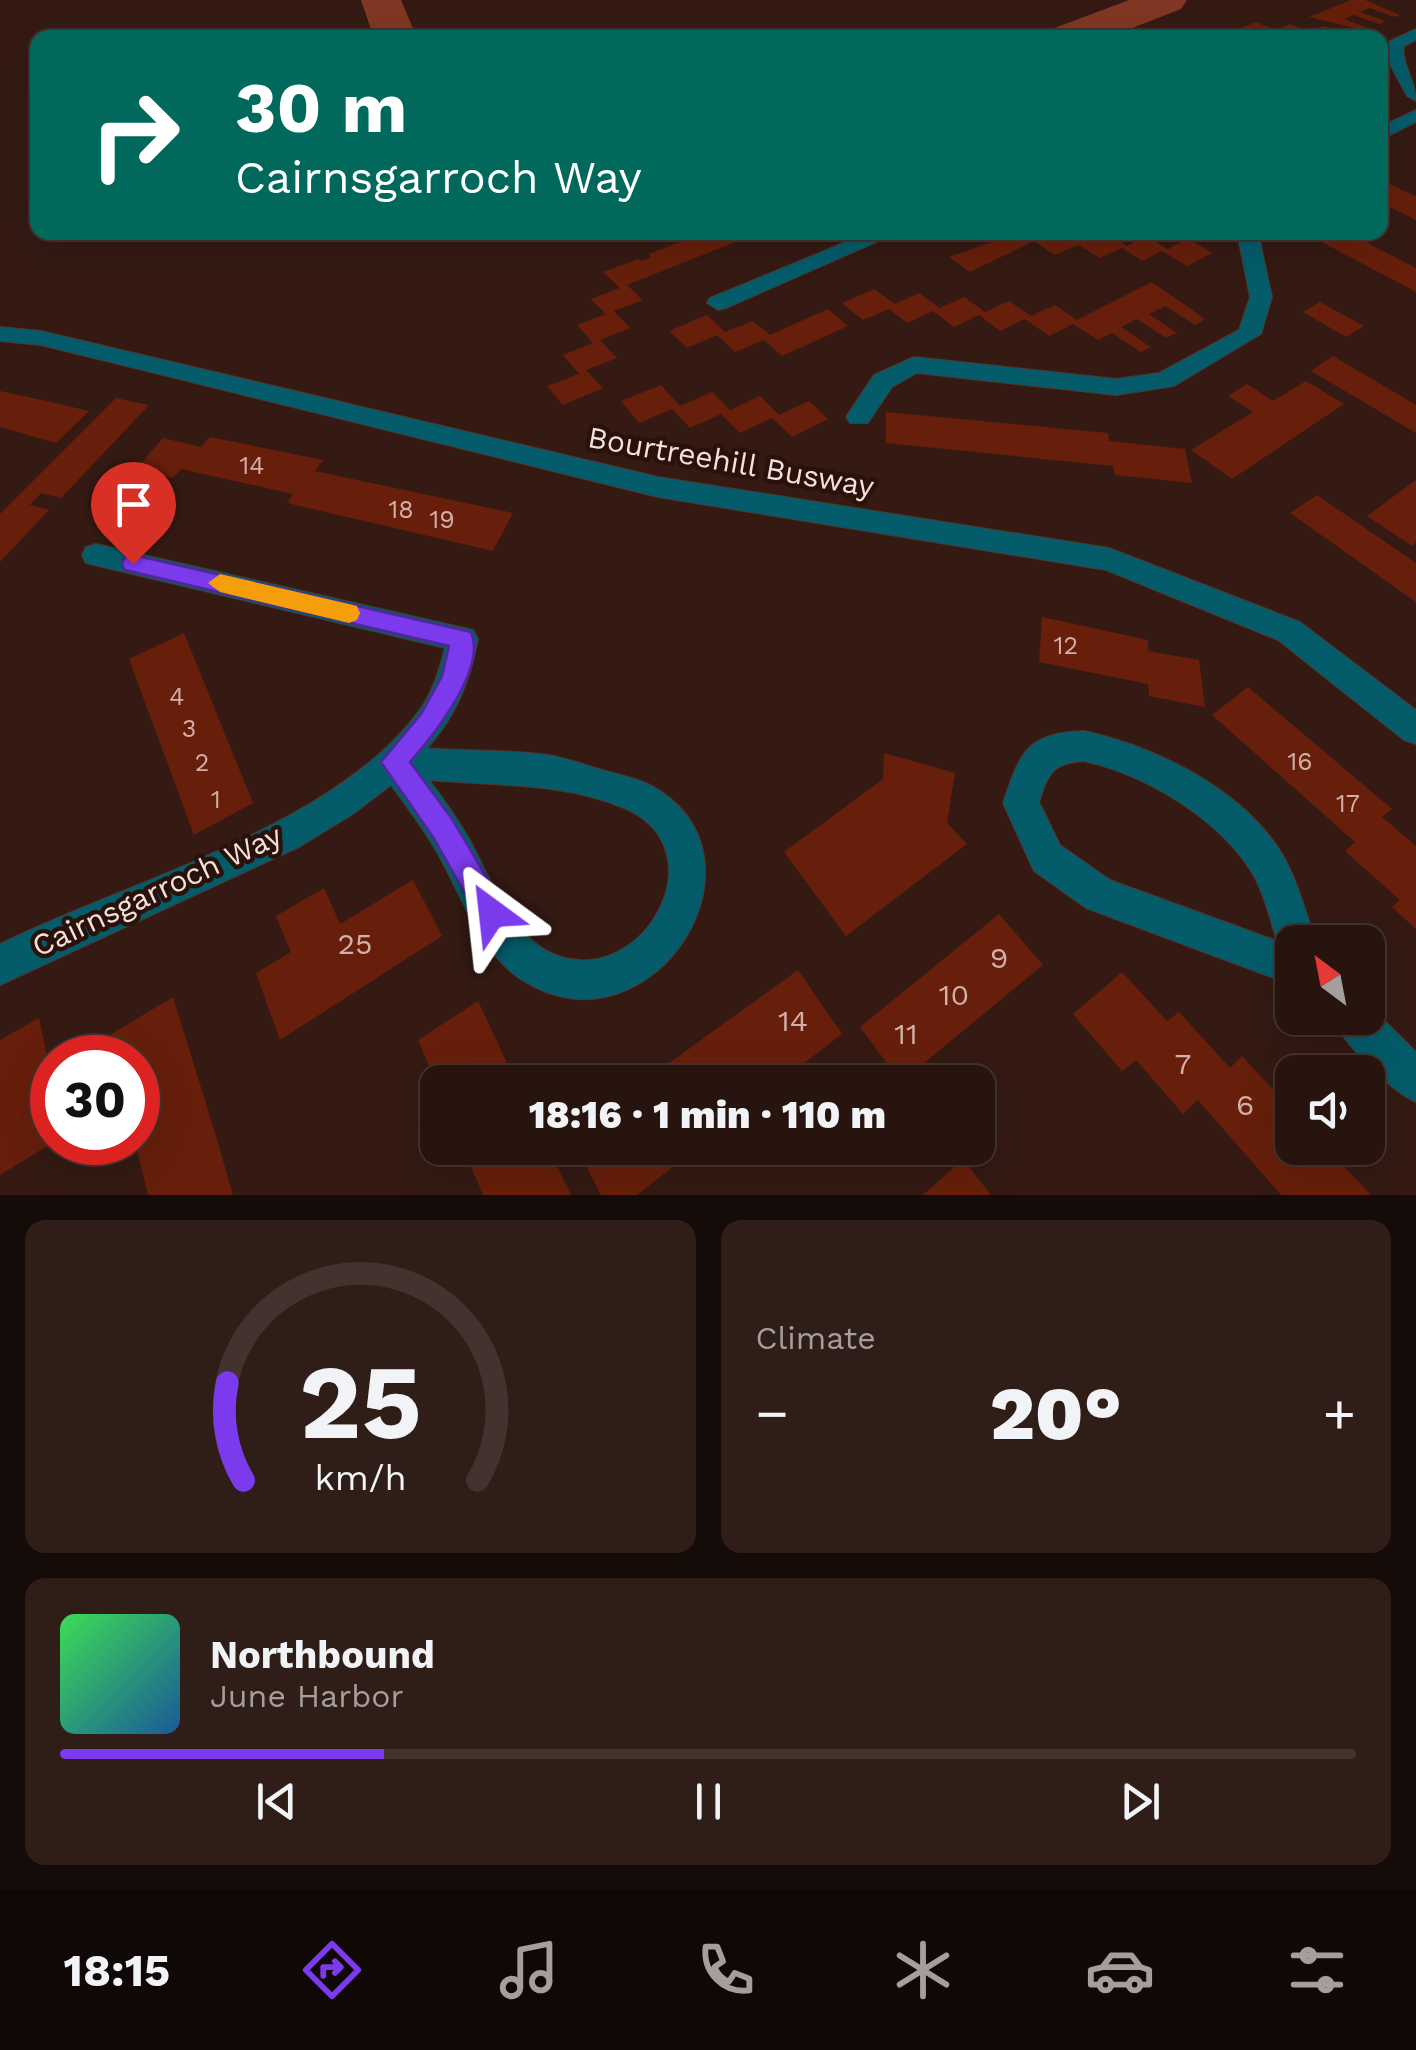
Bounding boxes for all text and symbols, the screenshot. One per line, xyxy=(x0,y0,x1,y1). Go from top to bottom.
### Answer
text: 30 m xyxy=(235,67,407,149)
icon: right xyxy=(70,70,200,200)
text: Cairnsgarroch Way xyxy=(235,151,642,204)
street label: Bourtreehill Busway xyxy=(585,419,877,504)
house number: 14 xyxy=(239,451,265,480)
pin xyxy=(91,462,176,565)
icon: arrive xyxy=(106,477,161,532)
house number: 18 xyxy=(388,495,414,524)
house number: 19 xyxy=(429,505,455,534)
house number: 12 xyxy=(1054,631,1078,660)
house number: 4 xyxy=(169,682,185,711)
house number: 3 xyxy=(182,714,196,743)
house number: 16 xyxy=(1288,747,1312,776)
house number: 2 xyxy=(195,748,209,777)
house number: 1 xyxy=(211,785,221,814)
house number: 17 xyxy=(1336,789,1360,818)
street label: Cairnsgarroch Way xyxy=(26,817,288,964)
position arrow xyxy=(440,861,544,965)
north arrow xyxy=(1275,925,1385,1035)
map controls xyxy=(1275,925,1385,1165)
house number: 25 xyxy=(338,926,372,961)
house number: 9 xyxy=(990,940,1008,975)
house number: 10 xyxy=(939,977,969,1012)
house number: 14 xyxy=(778,1003,808,1038)
house number: 11 xyxy=(894,1016,918,1051)
speed limit sign: 30 xyxy=(30,1035,160,1165)
house number: 7 xyxy=(1175,1046,1191,1081)
button: sound xyxy=(1275,1055,1385,1165)
house number: 6 xyxy=(1236,1087,1254,1122)
text: 18:16 · 1 min · 110 m xyxy=(529,1093,886,1137)
text: Climate xyxy=(756,1319,876,1357)
text: 25 xyxy=(299,1341,422,1463)
text: 20° xyxy=(990,1369,1122,1457)
text: − xyxy=(756,1381,789,1445)
text: + xyxy=(1323,1381,1356,1445)
text: km/h xyxy=(314,1457,406,1499)
text: Northbound xyxy=(210,1633,435,1677)
text: June Harbor xyxy=(210,1677,404,1715)
icon: previous xyxy=(249,1774,304,1829)
icon: pause xyxy=(681,1774,736,1829)
icon: next xyxy=(1113,1774,1168,1829)
icon: directions xyxy=(297,1935,367,2005)
icon: music xyxy=(494,1935,564,2005)
icon: phone xyxy=(691,1935,761,2005)
icon: climate xyxy=(888,1935,958,2005)
icon: car xyxy=(1085,1935,1155,2005)
icon: filters xyxy=(1282,1935,1352,2005)
text: 18:15 xyxy=(64,1944,170,1997)

